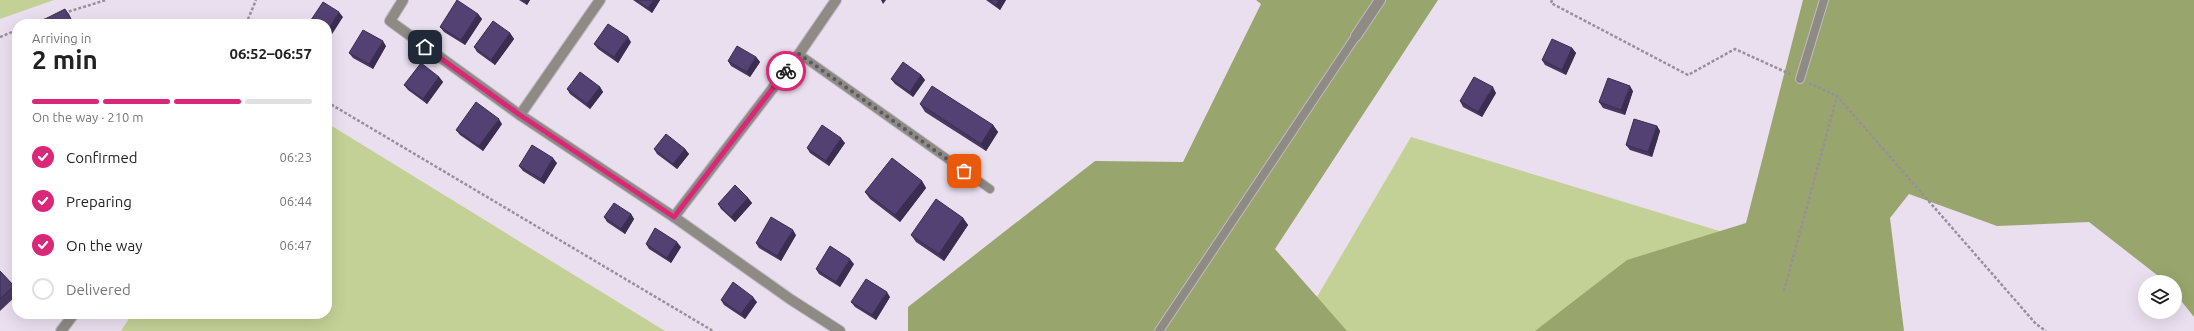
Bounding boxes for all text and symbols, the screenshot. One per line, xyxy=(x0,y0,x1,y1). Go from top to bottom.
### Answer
pin xyxy=(408,30,442,64)
text: Arriving in xyxy=(32,31,91,45)
icon: home xyxy=(414,36,436,58)
text: 2 min xyxy=(32,45,98,74)
text: 06:52–06:57 xyxy=(229,45,312,62)
courier xyxy=(766,51,806,91)
icon: bike xyxy=(775,60,797,82)
text: On the way · 210 m xyxy=(32,110,144,124)
icon: check xyxy=(32,146,54,168)
text: Confirmed xyxy=(66,149,138,166)
text: 06:23 xyxy=(279,150,312,164)
pin xyxy=(947,154,981,188)
icon: bag xyxy=(953,160,975,182)
icon: check xyxy=(32,190,54,212)
text: Preparing xyxy=(66,193,132,210)
text: 06:44 xyxy=(279,194,312,208)
icon: check xyxy=(32,234,54,256)
text: On the way xyxy=(66,237,142,254)
text: 06:47 xyxy=(279,238,312,252)
map controls xyxy=(2138,275,2182,319)
button: layers xyxy=(2138,275,2182,319)
text: Delivered xyxy=(66,281,131,298)

